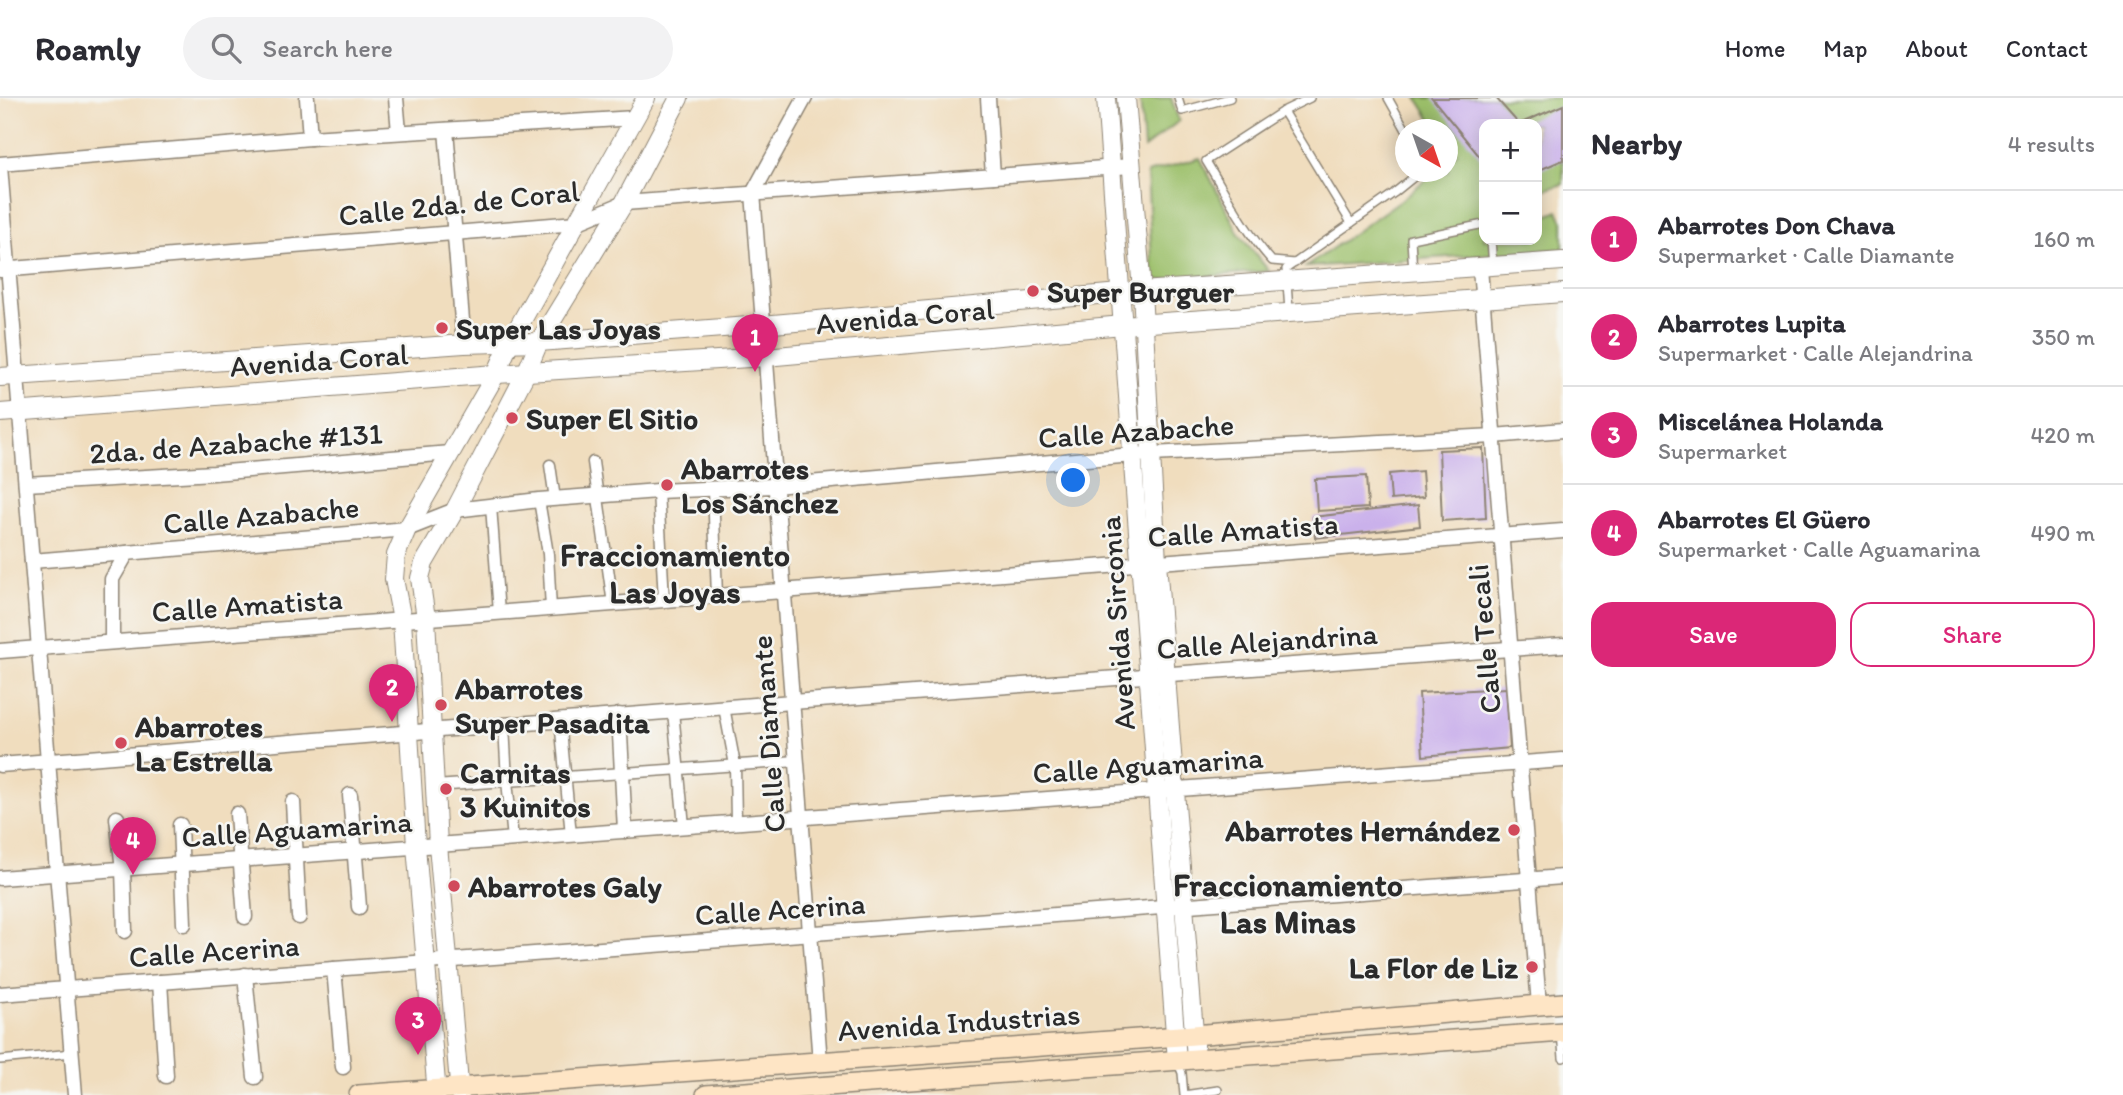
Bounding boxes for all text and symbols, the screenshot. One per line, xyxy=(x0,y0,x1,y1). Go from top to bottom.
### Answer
search box xyxy=(183,17,673,80)
text: Roamly xyxy=(35,29,141,68)
icon: search xyxy=(207,29,245,67)
text: Search here xyxy=(263,32,393,64)
text: Home xyxy=(1725,34,1785,63)
text: Map xyxy=(1823,34,1867,63)
text: About xyxy=(1905,34,1968,63)
text: Contact xyxy=(2006,34,2088,63)
north arrow xyxy=(1395,119,1458,182)
map controls xyxy=(1479,119,1542,245)
button: + xyxy=(1479,119,1542,182)
text: Nearby xyxy=(1591,125,1682,162)
text: 4 results xyxy=(2008,130,2095,158)
street label: Calle 2da. de Coral xyxy=(337,172,582,234)
button: − xyxy=(1479,182,1542,245)
text: Abarrotes Don Chava xyxy=(1658,209,1895,241)
text: 1 xyxy=(1609,225,1619,253)
text: 160 m xyxy=(2033,225,2095,253)
text: Supermarket · Calle Diamante xyxy=(1658,241,1955,269)
place label: Super Burguer xyxy=(1047,273,1234,310)
marker: Super Burguer xyxy=(1025,283,1041,299)
street label: Avenida Coral xyxy=(814,290,996,342)
text: Abarrotes Lupita xyxy=(1658,307,1846,339)
place label: Super Las Joyas xyxy=(456,310,661,347)
pin: 1 xyxy=(732,314,778,372)
marker: Super Las Joyas xyxy=(434,320,450,336)
text: 2 xyxy=(1608,323,1620,351)
text: 350 m xyxy=(2032,323,2095,351)
street label: Avenida Coral xyxy=(228,335,410,385)
text: Supermarket · Calle Alejandrina xyxy=(1658,339,1973,367)
place label: Super El Sitio xyxy=(526,400,698,437)
text: Miscelánea Holanda xyxy=(1658,405,1883,437)
street label: Calle Azabache xyxy=(1037,406,1235,456)
marker: Super El Sitio xyxy=(504,410,520,426)
street label: 2da. de Azabache #131 xyxy=(88,414,384,472)
text: 3 xyxy=(1608,421,1620,449)
text: 420 m xyxy=(2030,421,2095,449)
text: Supermarket xyxy=(1658,437,1787,465)
place label: Abarrotes Los Sánchez xyxy=(680,450,839,521)
your location xyxy=(1056,463,1090,497)
marker: Abarrotes Los Sánchez xyxy=(659,477,675,493)
street label: Calle Azabache xyxy=(161,488,361,542)
text: Abarrotes El Güero xyxy=(1658,503,1871,535)
street label: Calle Amatista xyxy=(1146,505,1340,555)
street label: Avenida Sirconia xyxy=(1091,514,1143,731)
text: 4 xyxy=(1607,519,1621,547)
text: 490 m xyxy=(2030,519,2095,547)
text: Supermarket · Calle Aguamarina xyxy=(1658,535,1980,563)
district label: Fraccionamiento Las Joyas xyxy=(560,536,790,611)
street label: Calle Tecali xyxy=(1459,563,1509,715)
street label: Calle Amatista xyxy=(150,580,344,630)
button: Save xyxy=(1591,602,1836,667)
button: Share xyxy=(1850,602,2095,667)
street label: Calle Alejandrina xyxy=(1155,615,1379,667)
street label: Calle Diamante xyxy=(743,634,793,834)
pin: 2 xyxy=(369,664,415,722)
place label: Abarrotes Super Pasadita xyxy=(454,670,650,741)
marker: Abarrotes Super Pasadita xyxy=(433,697,449,713)
place label: Abarrotes La Estrella xyxy=(134,708,273,779)
marker: Abarrotes La Estrella xyxy=(113,735,129,751)
street label: Calle Aguamarina xyxy=(1031,738,1265,792)
place label: Carnitas 3 Kuinitos xyxy=(460,754,591,825)
marker: Carnitas 3 Kuinitos xyxy=(438,781,454,797)
street label: Calle Aguamarina xyxy=(180,802,414,856)
place label: Abarrotes Hernández xyxy=(1224,812,1501,849)
pin: 4 xyxy=(110,817,156,875)
marker: Abarrotes Hernández xyxy=(1506,822,1522,838)
district label: Fraccionamiento Las Minas xyxy=(1173,866,1403,941)
place label: Abarrotes Galy xyxy=(467,868,663,905)
marker: Abarrotes Galy xyxy=(446,878,462,894)
street label: Calle Acerina xyxy=(693,885,867,933)
street label: Calle Acerina xyxy=(127,927,301,975)
place label: La Flor de Liz xyxy=(1349,949,1519,986)
marker: La Flor de Liz xyxy=(1524,959,1540,975)
street label: Avenida Industrias xyxy=(837,995,1081,1049)
pin: 3 xyxy=(395,997,441,1055)

